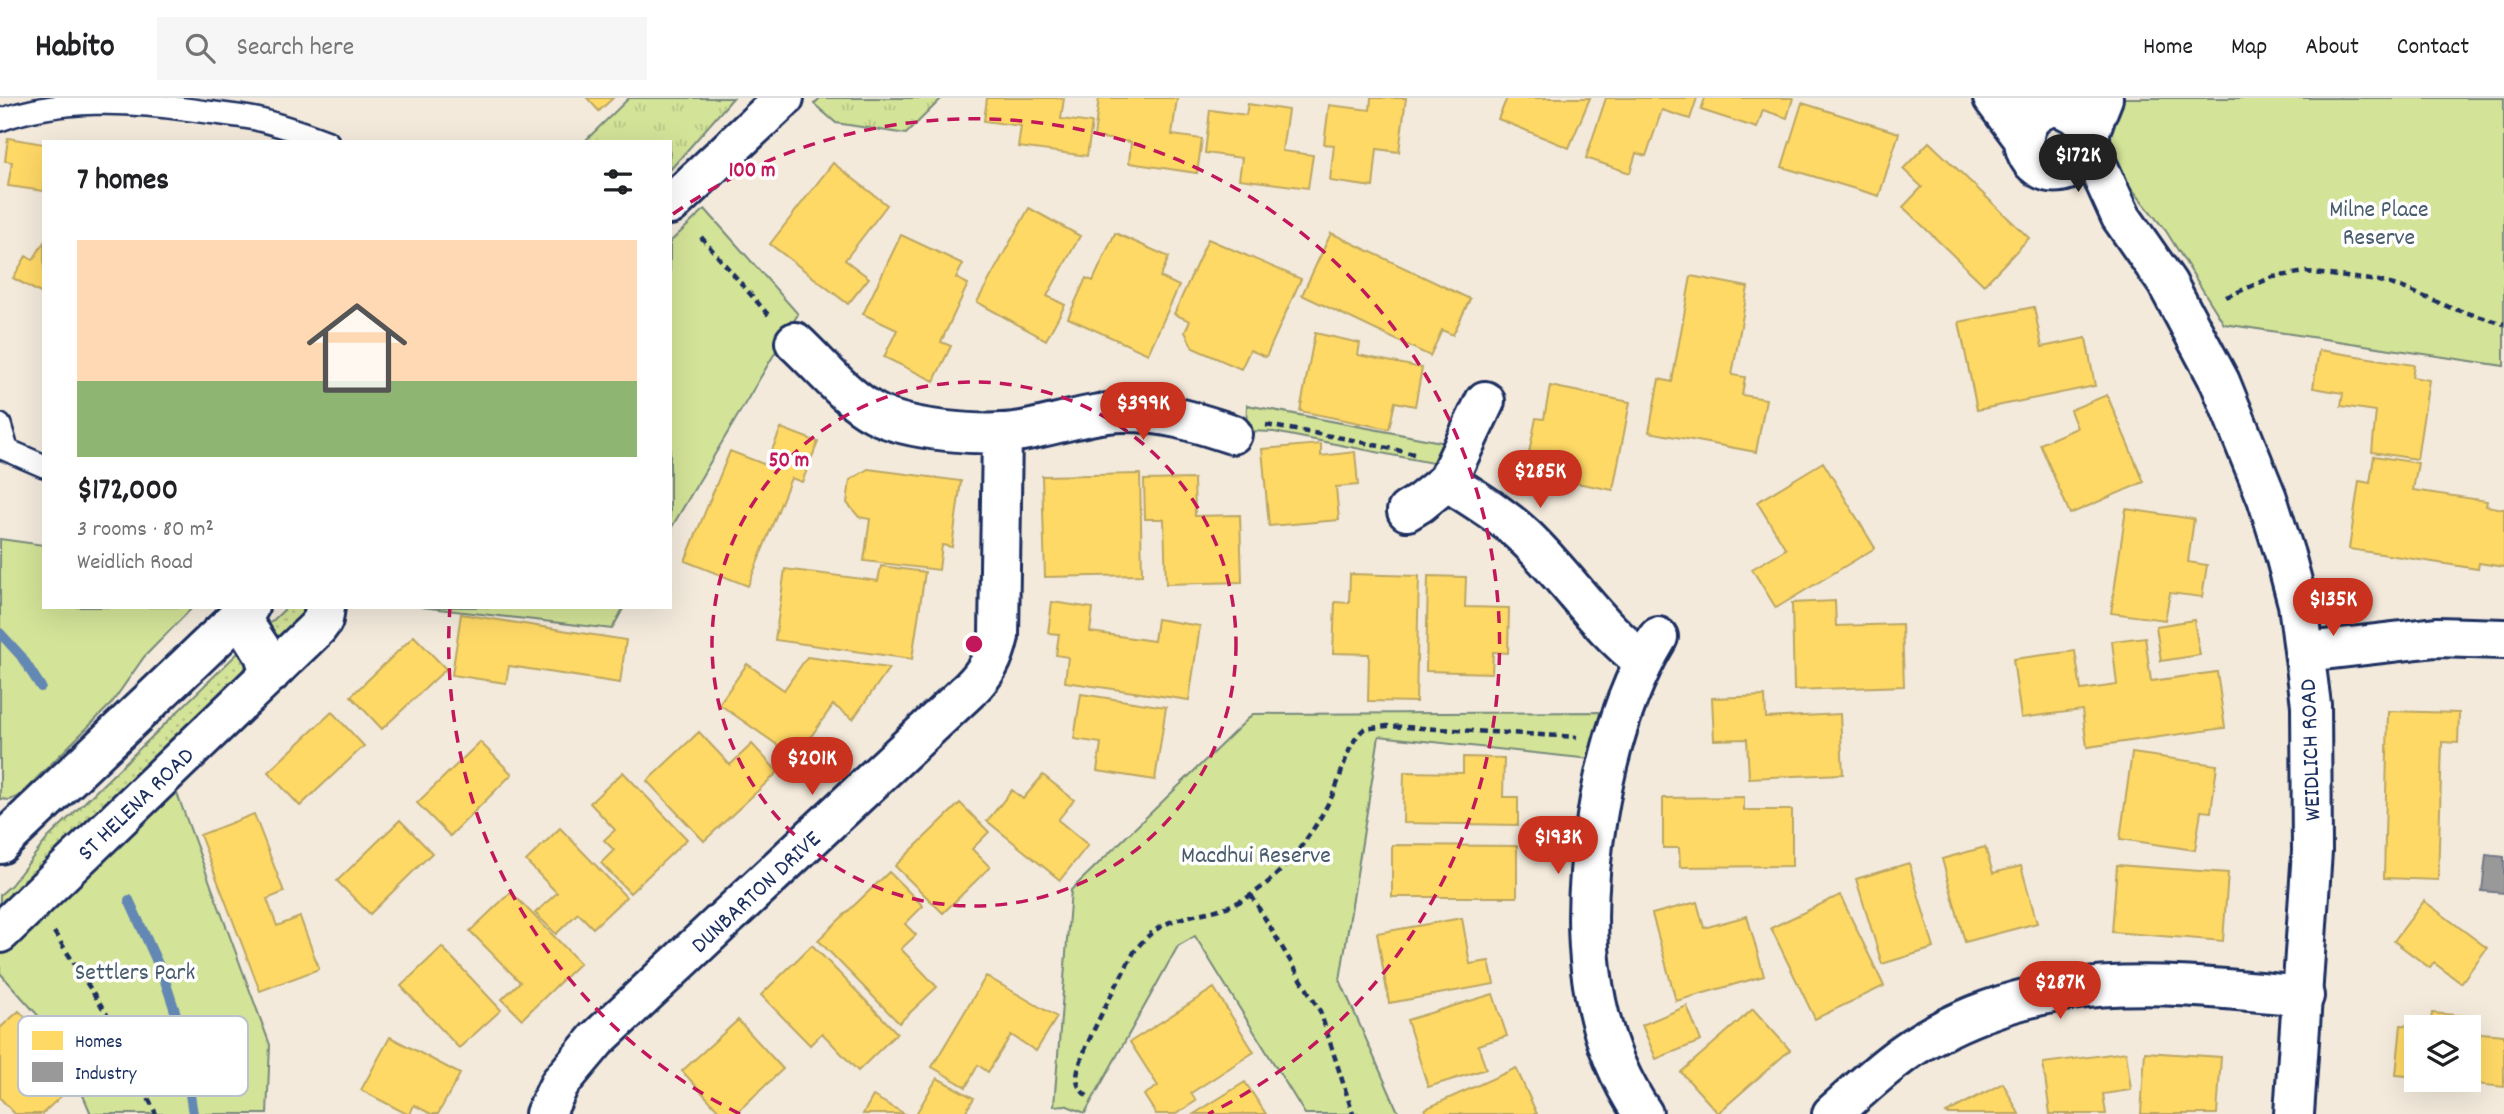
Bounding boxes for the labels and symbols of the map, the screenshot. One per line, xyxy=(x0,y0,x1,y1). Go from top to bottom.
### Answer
pin: $172K xyxy=(2029,134,2127,194)
text: 100 m xyxy=(729,157,775,187)
park label: Milne Place Reserve xyxy=(2329,194,2429,256)
pin: $399K xyxy=(1094,382,1192,442)
text: 50 m xyxy=(769,447,809,477)
pin: $285K xyxy=(1491,450,1589,510)
pin: $135K xyxy=(2284,578,2382,638)
centre of rings xyxy=(962,632,986,656)
street label: WEIDLICH ROAD xyxy=(2293,678,2331,822)
pin: $201K xyxy=(763,738,861,797)
street label: ST HELENA ROAD xyxy=(71,740,203,870)
pin: $193K xyxy=(1509,816,1607,876)
street label: DUNBARTON DRIVE xyxy=(685,824,830,962)
park label: Macdhui Reserve xyxy=(1181,840,1331,874)
park label: Settlers Park xyxy=(75,957,195,991)
pin: $287K xyxy=(2011,962,2109,1021)
legend xyxy=(18,1016,248,1096)
text: Homes xyxy=(75,1030,123,1057)
text: Industry xyxy=(75,1062,137,1089)

